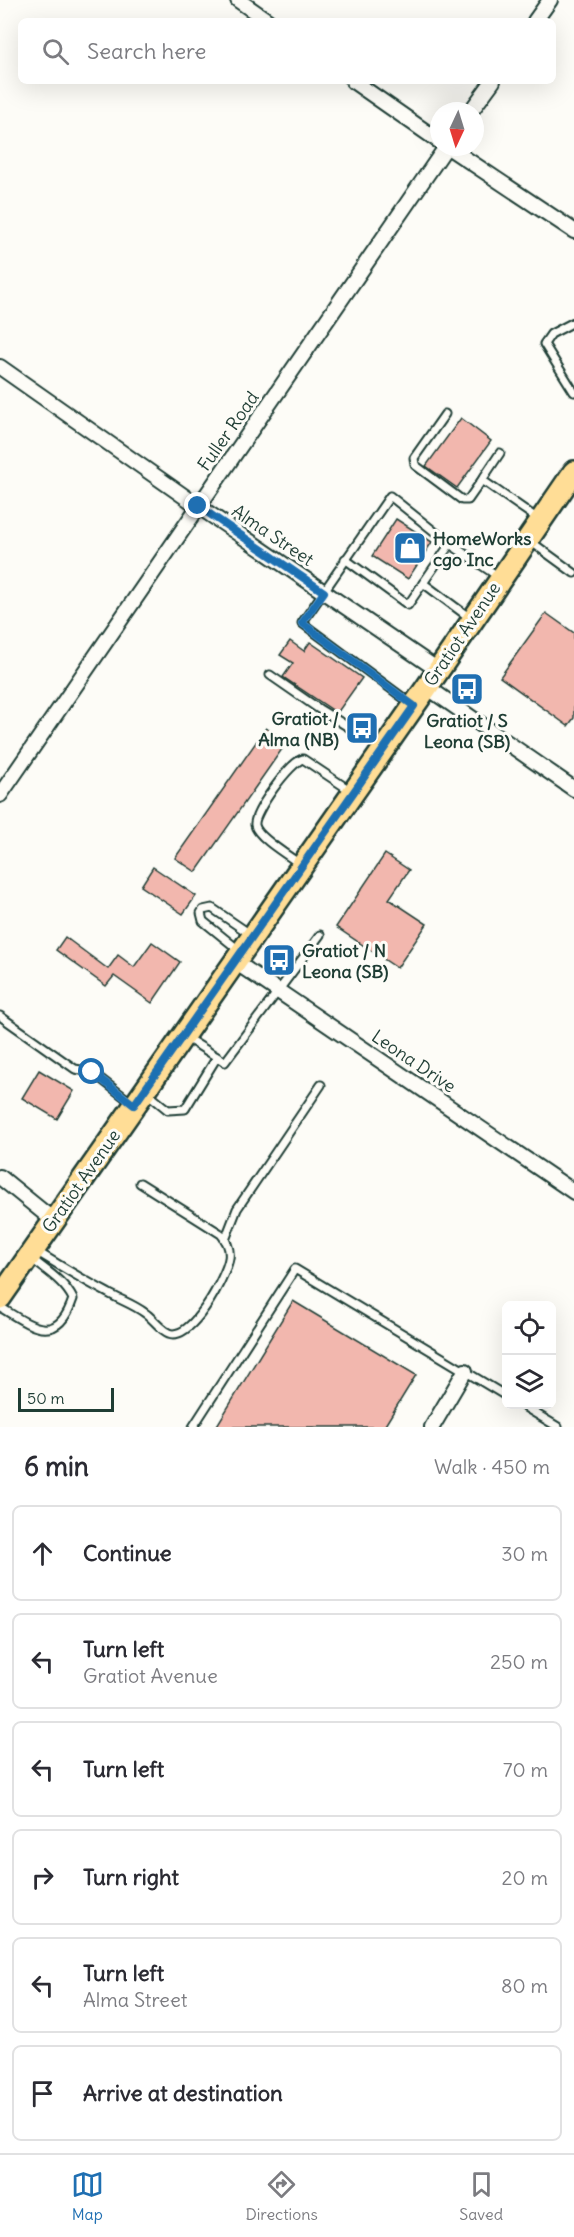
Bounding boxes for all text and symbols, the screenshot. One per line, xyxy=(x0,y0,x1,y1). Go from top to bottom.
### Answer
search box xyxy=(18,18,556,84)
icon: search xyxy=(39,35,72,68)
text: Search here xyxy=(87,37,206,65)
north arrow xyxy=(430,102,484,156)
street label: Fuller Road xyxy=(192,387,264,475)
route end xyxy=(184,492,210,518)
street label: Alma Street xyxy=(228,499,318,571)
place label: HomeWorks cgo Inc xyxy=(433,527,531,571)
shop icon: HomeWorks cgo Inc xyxy=(392,530,428,566)
street label: Gratiot Avenue xyxy=(419,577,505,691)
bus stop icon: Gratiot / S Leona (SB) xyxy=(449,671,485,707)
place label: Gratiot / Alma (NB) xyxy=(258,707,339,751)
place label: Gratiot / S Leona (SB) xyxy=(424,709,510,753)
bus stop icon: Gratiot / Alma (NB) xyxy=(344,710,380,746)
place label: Gratiot / N Leona (SB) xyxy=(302,939,388,983)
bus stop icon: Gratiot / N Leona (SB) xyxy=(261,942,297,978)
street label: Leona Drive xyxy=(368,1024,460,1098)
route start xyxy=(78,1058,104,1084)
street label: Gratiot Avenue xyxy=(37,1125,125,1237)
map controls xyxy=(502,1301,556,1409)
button: locate xyxy=(502,1301,556,1355)
button: layers xyxy=(502,1355,556,1409)
scale bar xyxy=(18,1385,114,1412)
text: 50 m xyxy=(27,1388,65,1408)
text: 6 min xyxy=(24,1450,89,1483)
text: Walk · 450 m xyxy=(434,1454,550,1479)
icon: ahead xyxy=(26,1537,59,1570)
text: Continue xyxy=(83,1539,172,1567)
text: 30 m xyxy=(501,1541,548,1566)
text: Turn left xyxy=(83,1635,164,1663)
icon: left xyxy=(26,1645,59,1678)
text: 250 m xyxy=(490,1649,548,1674)
text: Gratiot Avenue xyxy=(83,1663,218,1688)
icon: left xyxy=(26,1753,59,1786)
text: Turn left xyxy=(83,1755,164,1783)
text: 70 m xyxy=(503,1757,548,1782)
icon: right xyxy=(26,1861,59,1894)
text: Turn right xyxy=(83,1863,179,1891)
text: 20 m xyxy=(502,1865,548,1890)
text: Turn left xyxy=(83,1959,164,1987)
icon: left xyxy=(26,1969,59,2002)
text: 80 m xyxy=(501,1973,548,1998)
text: Alma Street xyxy=(83,1987,187,2012)
icon: arrive xyxy=(26,2077,59,2110)
text: Arrive at destination xyxy=(83,2079,283,2107)
tab: Map xyxy=(71,2168,104,2224)
tab: Directions xyxy=(245,2168,318,2224)
tab: Saved xyxy=(459,2168,503,2224)

